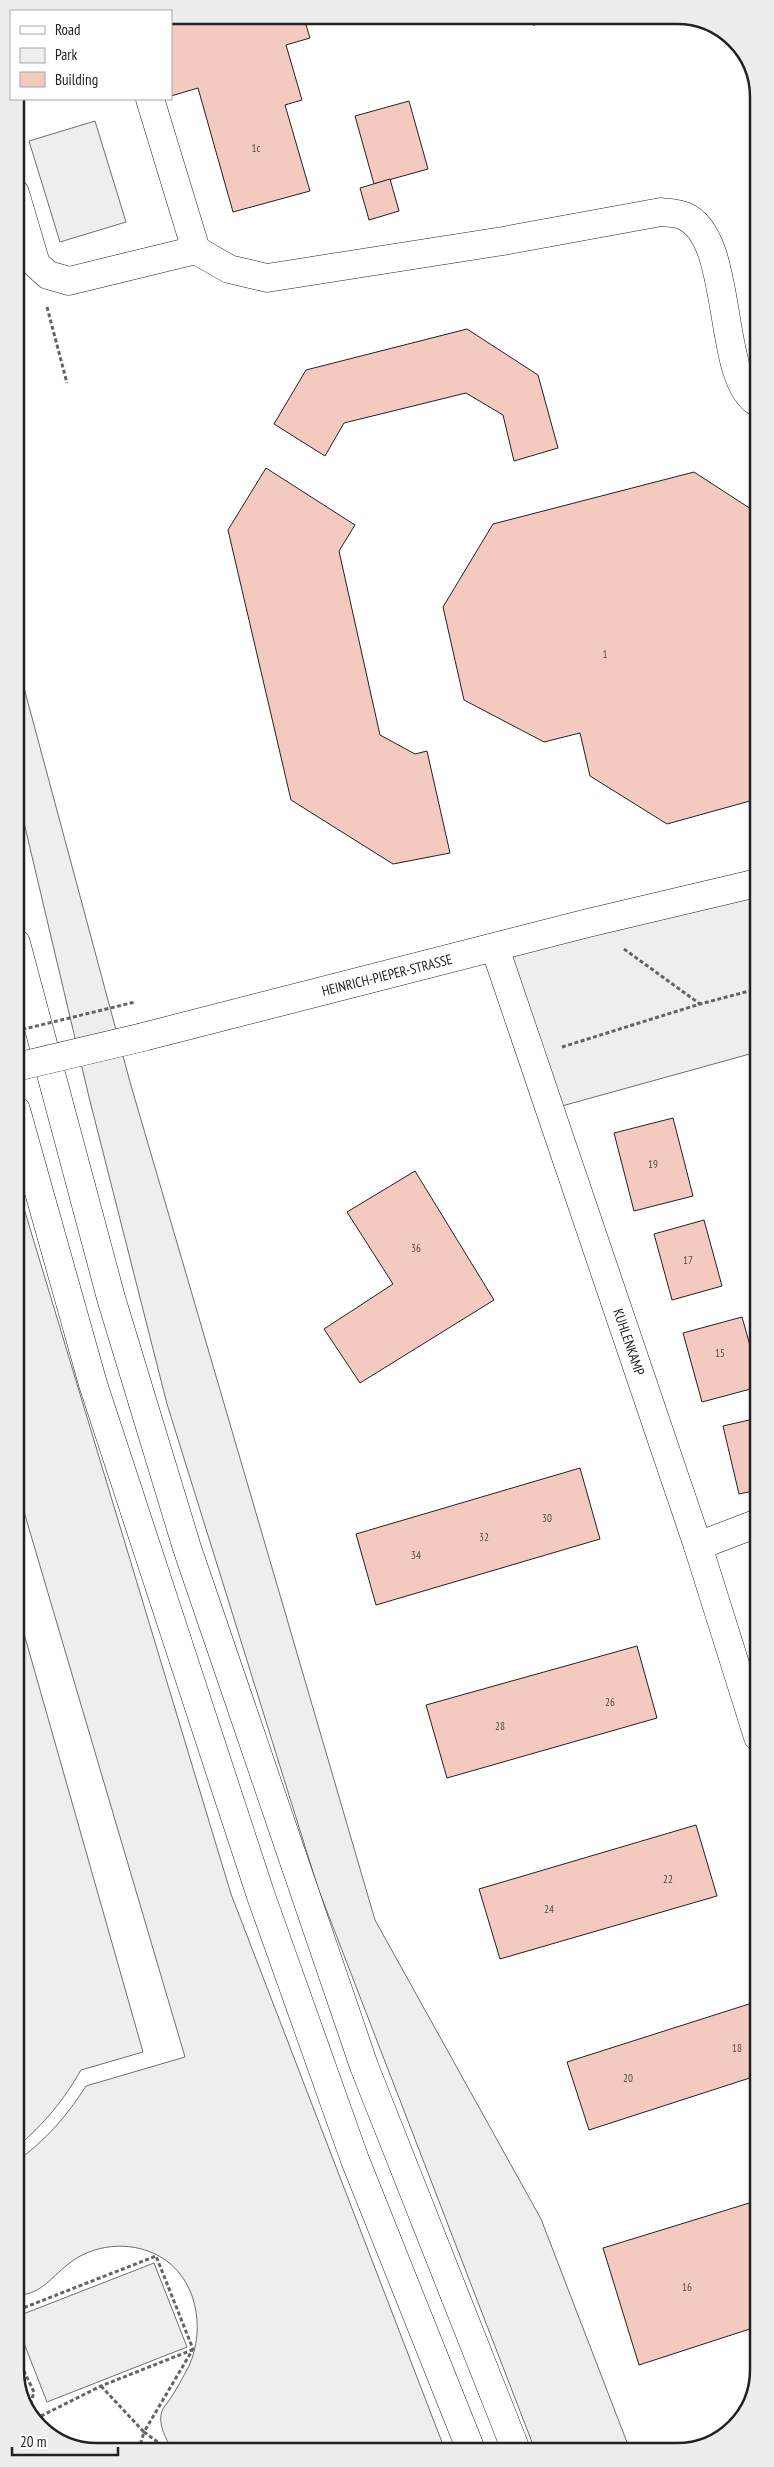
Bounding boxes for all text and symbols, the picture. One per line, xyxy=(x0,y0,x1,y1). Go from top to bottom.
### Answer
legend xyxy=(10,10,172,100)
text: Road xyxy=(55,20,81,39)
text: Park xyxy=(55,45,77,64)
text: Building xyxy=(55,70,98,89)
house number: 1c xyxy=(252,141,261,155)
house number: 1 xyxy=(603,647,608,661)
street label: HEINRICH-PIEPER-STRASSE xyxy=(320,950,454,1000)
house number: 19 xyxy=(648,1157,658,1171)
house number: 36 xyxy=(411,1241,421,1255)
house number: 17 xyxy=(683,1253,693,1267)
street label: KUHLENKAMP xyxy=(609,1306,649,1378)
house number: 15 xyxy=(715,1346,725,1360)
house number: 30 xyxy=(542,1511,552,1525)
house number: 32 xyxy=(479,1530,489,1544)
house number: 34 xyxy=(411,1548,421,1562)
house number: 26 xyxy=(605,1695,615,1709)
house number: 28 xyxy=(495,1719,505,1733)
house number: 22 xyxy=(663,1872,673,1886)
house number: 24 xyxy=(544,1902,554,1916)
house number: 18 xyxy=(732,2041,742,2055)
house number: 20 xyxy=(623,2071,633,2085)
house number: 16 xyxy=(682,2280,692,2294)
scale bar xyxy=(12,2424,119,2456)
text: 20 m xyxy=(20,2432,46,2451)

